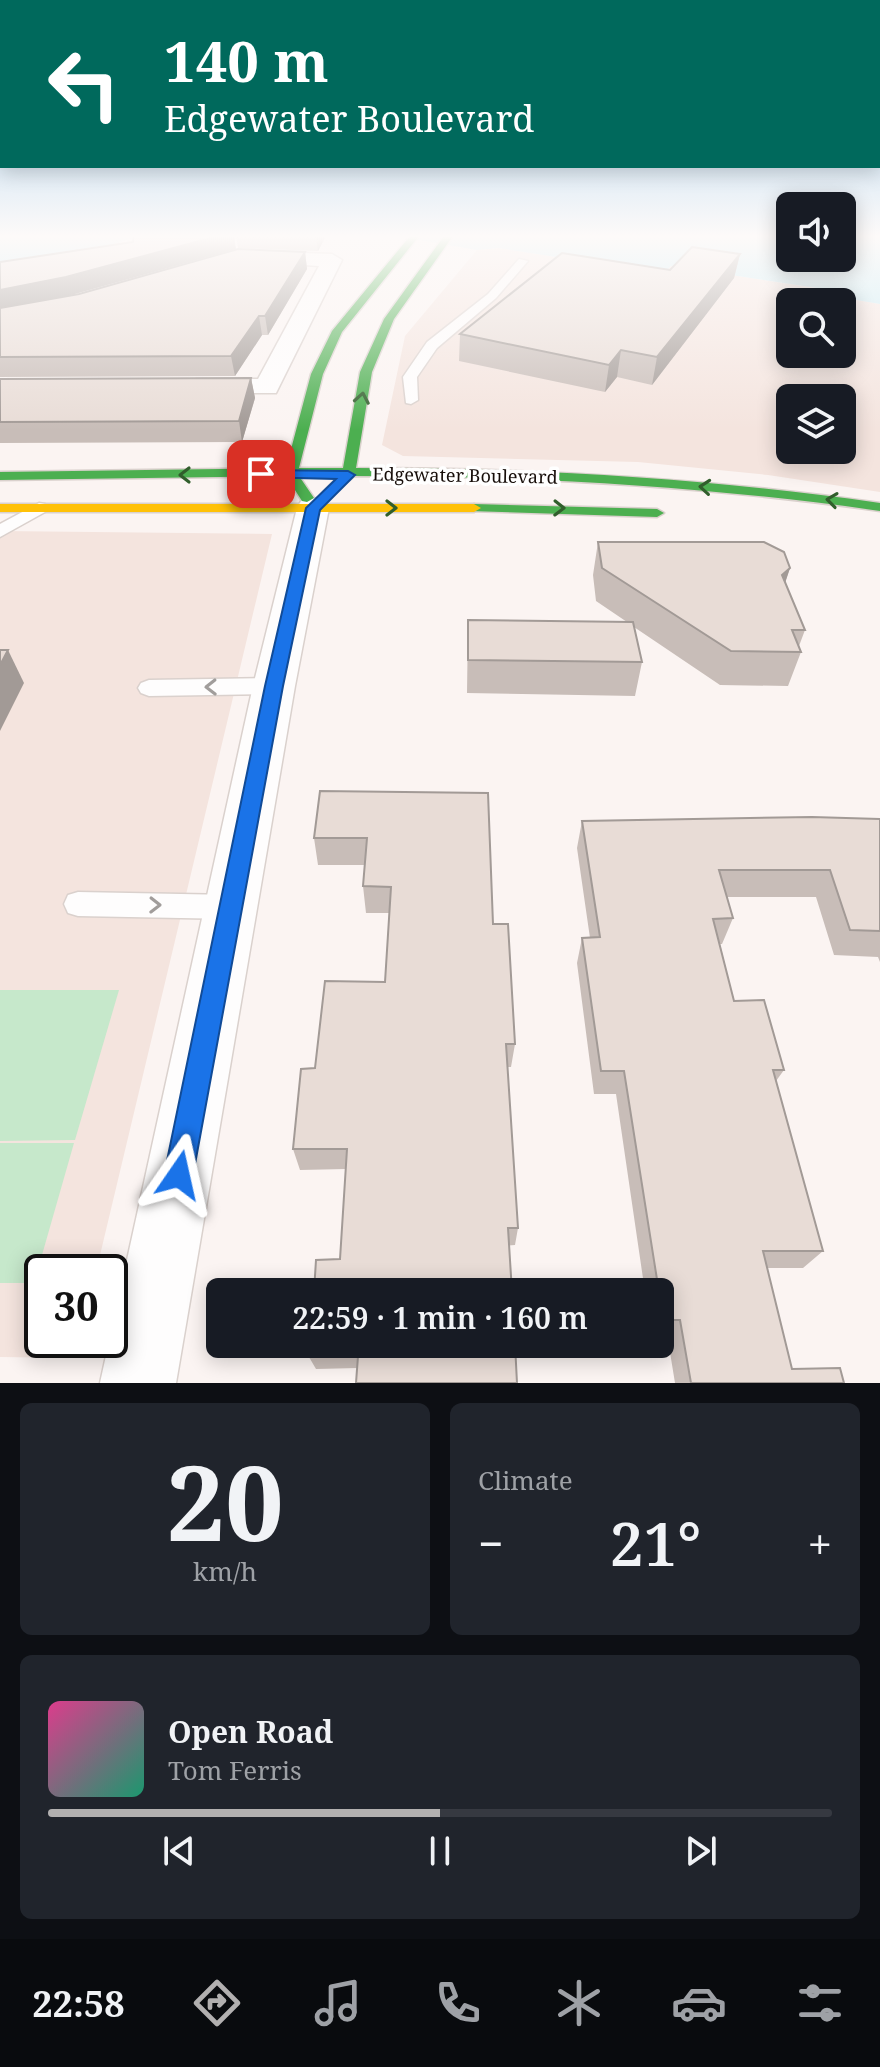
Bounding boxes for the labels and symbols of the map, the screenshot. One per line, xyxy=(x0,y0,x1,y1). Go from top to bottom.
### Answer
one-way arrow xyxy=(352,391,369,405)
pin xyxy=(227,440,295,508)
street label: Edgewater Boulevard xyxy=(372,461,558,489)
one-way arrow xyxy=(178,466,191,484)
one-way arrow xyxy=(698,479,711,496)
one-way arrow xyxy=(825,492,838,509)
one-way arrow xyxy=(385,499,398,517)
one-way arrow xyxy=(553,500,566,517)
one-way arrow xyxy=(204,678,217,696)
one-way arrow xyxy=(149,897,162,914)
position arrow xyxy=(137,1133,221,1217)
speed limit sign: 30 xyxy=(24,1254,128,1358)

